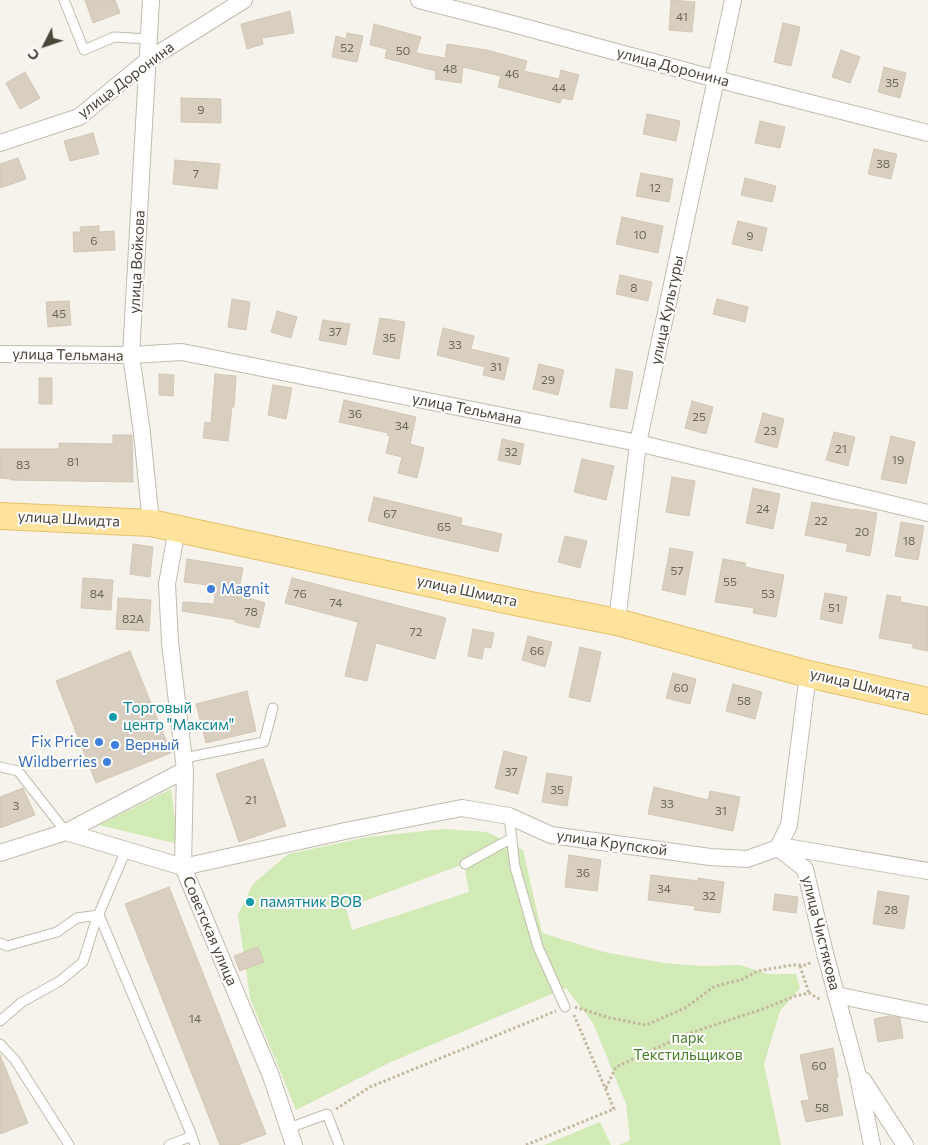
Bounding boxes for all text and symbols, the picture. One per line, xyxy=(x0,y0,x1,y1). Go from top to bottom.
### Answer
house number: 41 xyxy=(676,10,688,24)
north arrow xyxy=(20,20,70,70)
street label: улица Доронина xyxy=(74,38,178,122)
house number: 52 xyxy=(340,41,354,55)
street label: улица Доронина xyxy=(615,43,731,91)
house number: 50 xyxy=(396,44,410,58)
text: С xyxy=(24,46,43,64)
house number: 48 xyxy=(443,62,457,76)
house number: 46 xyxy=(505,67,519,81)
house number: 35 xyxy=(885,76,899,90)
house number: 44 xyxy=(552,81,566,95)
house number: 9 xyxy=(197,103,205,117)
house number: 38 xyxy=(876,157,890,171)
house number: 7 xyxy=(193,167,199,181)
house number: 12 xyxy=(649,181,661,195)
street label: улица Войкова xyxy=(125,210,149,314)
house number: 10 xyxy=(634,228,646,242)
house number: 9 xyxy=(746,229,754,243)
house number: 6 xyxy=(90,234,98,248)
street label: улица Культуры xyxy=(647,254,687,366)
house number: 8 xyxy=(630,281,638,295)
house number: 45 xyxy=(52,307,66,321)
house number: 37 xyxy=(328,325,342,339)
house number: 35 xyxy=(382,331,396,345)
house number: 33 xyxy=(448,338,462,352)
street label: улица Тельмана xyxy=(12,345,124,365)
house number: 31 xyxy=(490,360,502,374)
house number: 29 xyxy=(541,373,555,387)
street label: улица Тельмана xyxy=(411,390,523,428)
house number: 36 xyxy=(348,407,362,421)
house number: 25 xyxy=(692,410,706,424)
house number: 34 xyxy=(395,419,409,433)
house number: 23 xyxy=(763,424,777,438)
house number: 21 xyxy=(835,442,847,456)
house number: 32 xyxy=(504,445,518,459)
house number: 19 xyxy=(892,453,904,467)
house number: 81 xyxy=(67,455,79,469)
house number: 83 xyxy=(16,458,30,472)
house number: 24 xyxy=(756,502,770,516)
street label: улица Шмидта xyxy=(17,507,121,531)
house number: 67 xyxy=(383,507,397,521)
house number: 22 xyxy=(814,514,828,528)
house number: 65 xyxy=(437,520,451,534)
house number: 20 xyxy=(855,525,869,539)
house number: 18 xyxy=(903,534,915,548)
house number: 57 xyxy=(670,564,684,578)
street label: улица Шмидта xyxy=(415,572,519,610)
house number: 55 xyxy=(723,575,737,589)
place label: Magnit xyxy=(221,580,270,598)
marker: Magnit xyxy=(205,583,217,595)
house number: 84 xyxy=(90,587,104,601)
house number: 76 xyxy=(293,587,307,601)
house number: 53 xyxy=(761,587,775,601)
house number: 74 xyxy=(330,596,342,610)
house number: 51 xyxy=(828,601,840,615)
house number: 78 xyxy=(244,605,258,619)
house number: 82А xyxy=(122,612,144,626)
house number: 72 xyxy=(410,625,422,639)
house number: 66 xyxy=(530,644,544,658)
street label: улица Шмидта xyxy=(808,665,912,705)
house number: 60 xyxy=(673,681,689,695)
house number: 58 xyxy=(737,694,751,708)
place label: Торговый центр "Максим" xyxy=(123,699,234,734)
marker: Торговый центр "Максим" xyxy=(107,711,119,723)
place label: Fix Price xyxy=(31,733,89,751)
marker: Fix Price xyxy=(93,736,105,748)
place label: Верный xyxy=(125,736,179,754)
marker: Верный xyxy=(109,739,121,751)
place label: Wildberries xyxy=(18,753,97,771)
marker: Wildberries xyxy=(101,756,113,768)
house number: 37 xyxy=(504,765,518,779)
house number: 35 xyxy=(550,783,564,797)
house number: 21 xyxy=(245,793,257,807)
house number: 33 xyxy=(660,797,674,811)
house number: 3 xyxy=(13,799,19,813)
house number: 31 xyxy=(715,804,727,818)
street label: улица Крупской xyxy=(556,826,668,860)
house number: 36 xyxy=(576,866,590,880)
street label: Советская улица xyxy=(179,874,241,988)
street label: улица Чистякова xyxy=(798,874,844,992)
house number: 34 xyxy=(657,882,671,896)
house number: 32 xyxy=(702,889,716,903)
place label: памятник ВОВ xyxy=(260,893,362,911)
marker: памятник ВОВ xyxy=(244,896,256,908)
house number: 28 xyxy=(884,903,898,917)
house number: 14 xyxy=(189,1012,201,1026)
park label: парк Текстильщиков xyxy=(633,1029,743,1064)
house number: 60 xyxy=(811,1059,827,1073)
house number: 58 xyxy=(815,1101,829,1115)

